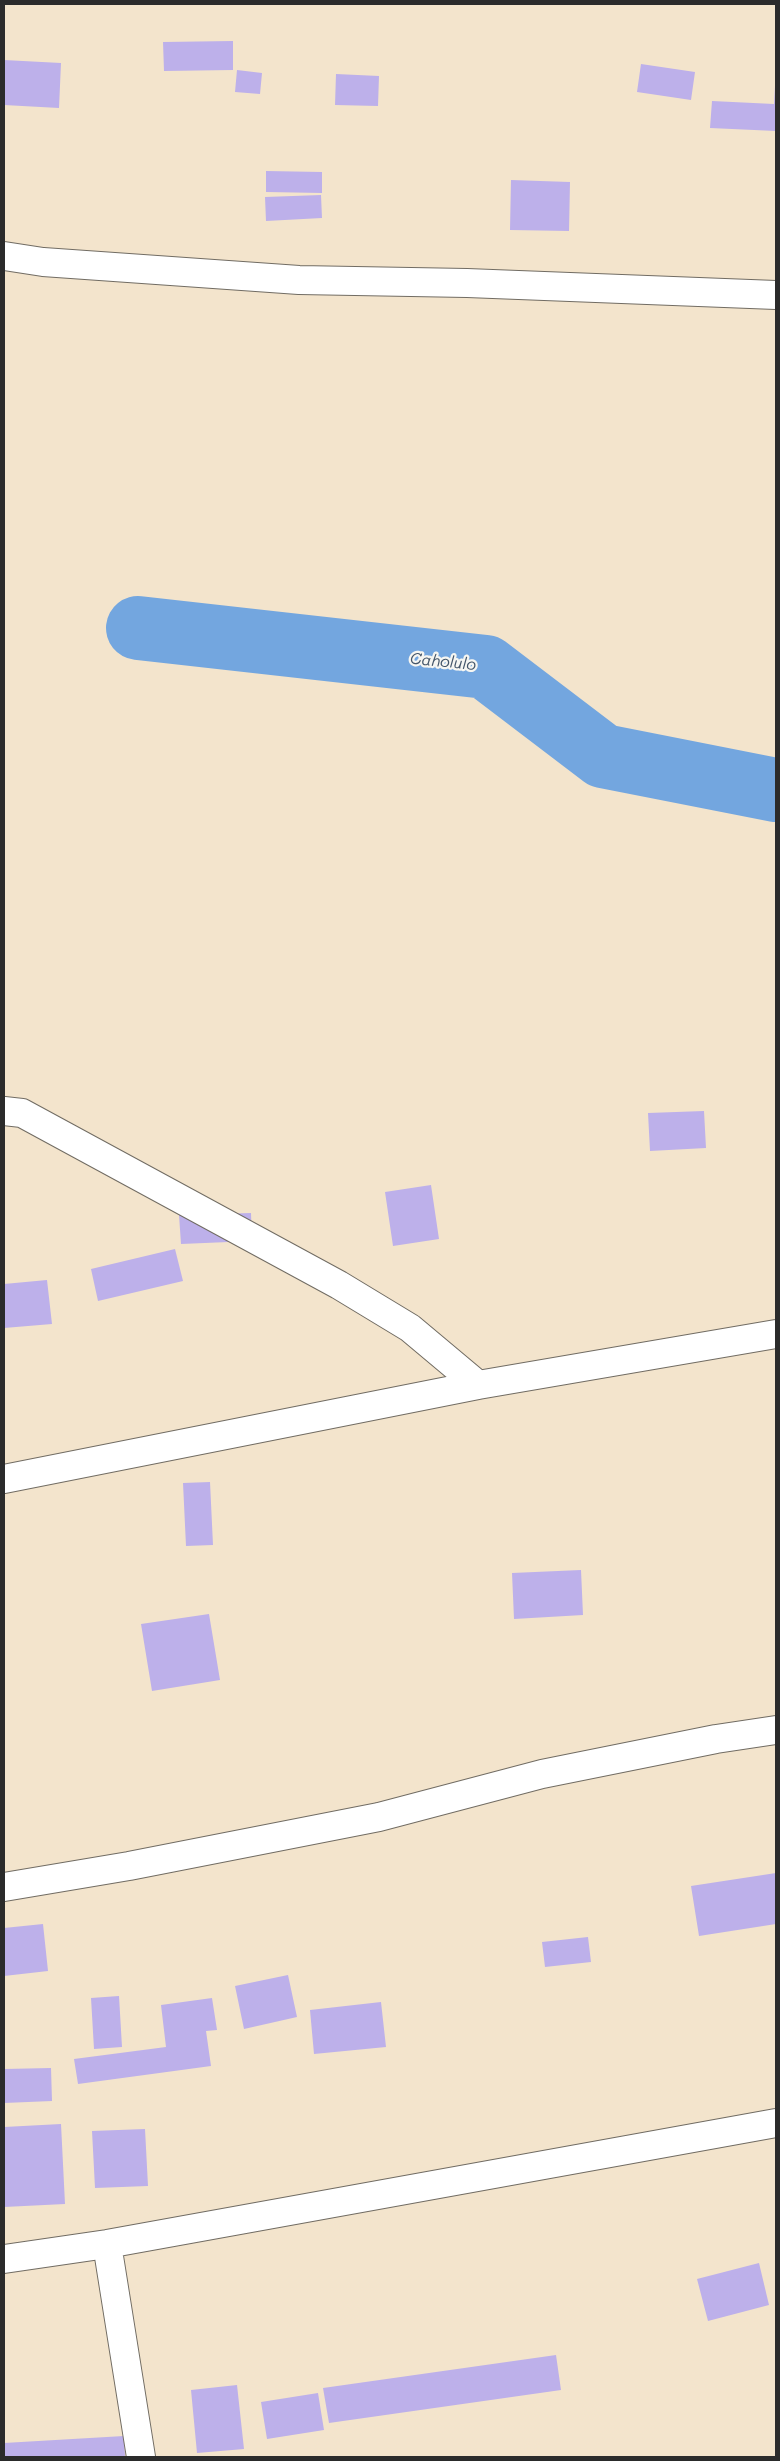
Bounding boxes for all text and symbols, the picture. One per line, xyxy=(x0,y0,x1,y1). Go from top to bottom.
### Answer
water label: Caholulo xyxy=(409,649,477,675)

